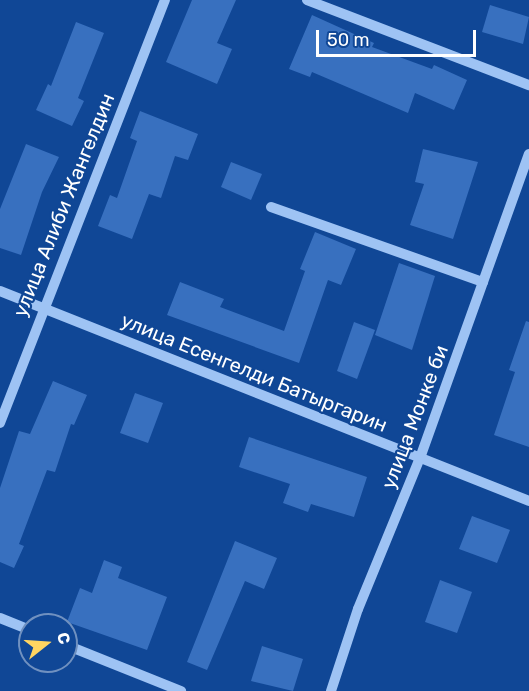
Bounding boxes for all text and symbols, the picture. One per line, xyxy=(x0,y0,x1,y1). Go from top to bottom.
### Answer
scale bar xyxy=(319,18,480,56)
text: 50 m xyxy=(327,29,370,51)
street label: улица Алиби Жангелдин xyxy=(8,90,120,320)
street label: улица Есенгелди Батыргарин xyxy=(117,308,391,438)
street label: улица Монке би xyxy=(377,342,453,492)
north arrow xyxy=(18,613,78,673)
text: С xyxy=(53,630,75,646)

